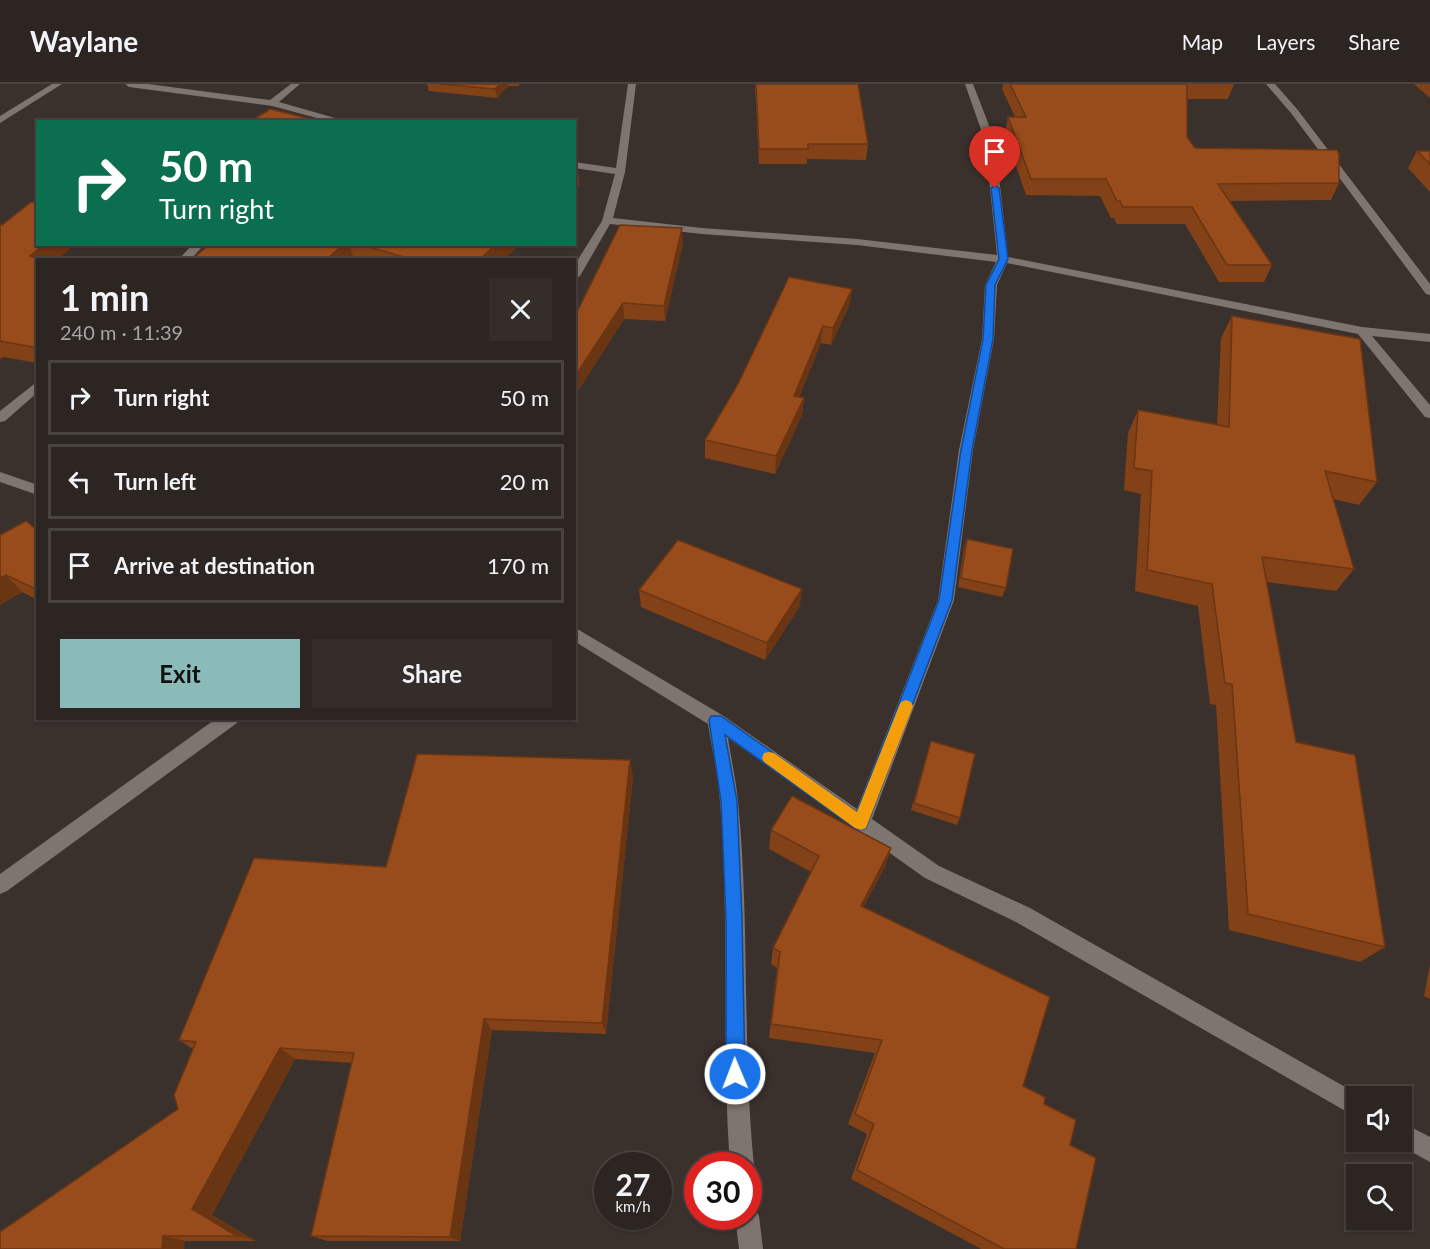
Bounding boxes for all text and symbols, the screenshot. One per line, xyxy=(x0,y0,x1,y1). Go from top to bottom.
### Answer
text: Waylane xyxy=(30,24,138,58)
text: Map xyxy=(1182,29,1223,54)
text: Layers xyxy=(1256,29,1315,54)
text: Share xyxy=(1348,29,1400,54)
pin xyxy=(969,126,1020,188)
icon: arrive xyxy=(978,135,1011,168)
text: 50 m xyxy=(159,141,253,191)
icon: right xyxy=(60,144,138,222)
text: Turn right xyxy=(159,192,274,225)
text: 1 min xyxy=(60,275,149,319)
button: close xyxy=(489,278,552,341)
text: 240 m · 11:39 xyxy=(60,320,183,344)
icon: right xyxy=(63,381,96,414)
text: Turn right xyxy=(114,384,209,411)
text: 50 m xyxy=(500,384,549,411)
icon: left xyxy=(63,465,96,498)
text: Turn left xyxy=(114,468,196,495)
text: 20 m xyxy=(500,468,549,495)
icon: arrive xyxy=(63,549,96,582)
text: Arrive at destination xyxy=(114,552,315,579)
text: 170 m xyxy=(487,552,549,579)
button: Exit xyxy=(60,639,300,708)
button: Share xyxy=(312,639,552,708)
position arrow xyxy=(703,1042,767,1106)
map controls xyxy=(1346,1086,1412,1230)
button: sound xyxy=(1346,1086,1412,1152)
speed limit sign: 30 xyxy=(684,1152,762,1230)
button: search xyxy=(1346,1164,1412,1230)
text: 27 xyxy=(616,1166,650,1202)
text: km/h xyxy=(615,1197,651,1215)

